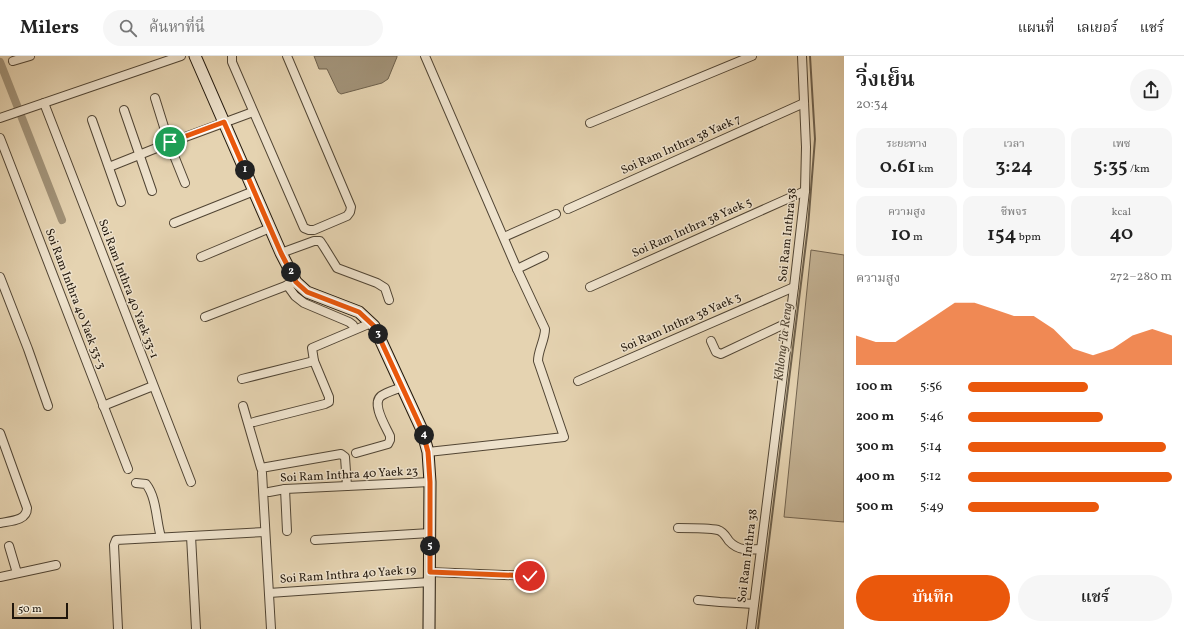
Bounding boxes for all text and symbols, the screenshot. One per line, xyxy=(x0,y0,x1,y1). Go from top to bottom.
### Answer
search box xyxy=(103,10,383,46)
text: Milers xyxy=(20,15,79,41)
icon: search xyxy=(117,17,139,39)
text: ค้นหาที่นี่ xyxy=(149,18,205,39)
text: แผนที่ xyxy=(1018,19,1054,38)
text: เลเยอร์ xyxy=(1076,19,1118,38)
text: แชร์ xyxy=(1140,19,1164,38)
text: วิ่งเย็น xyxy=(856,65,915,96)
button: share xyxy=(1130,69,1172,111)
text: 20:34 xyxy=(856,96,888,114)
street label: Soi Ram Inthra 38 Yaek 7 xyxy=(618,111,744,179)
pin xyxy=(153,125,187,159)
icon: arrive xyxy=(159,131,181,153)
text: ระยะทาง xyxy=(886,137,927,152)
text: เวลา xyxy=(1003,137,1025,152)
text: เพซ xyxy=(1112,137,1131,152)
text: 0.61 xyxy=(880,153,916,181)
text: 3:24 xyxy=(995,153,1033,181)
text: 5:35 xyxy=(1093,153,1128,181)
pin: 1 xyxy=(235,160,255,180)
text: 1 xyxy=(243,162,247,177)
text: km xyxy=(916,162,934,177)
text: /km xyxy=(1128,162,1150,177)
street label: Soi Ram Inthra 38 xyxy=(775,187,801,283)
street label: Soi Ram Inthra 38 Yaek 5 xyxy=(629,194,755,262)
text: ความสูง xyxy=(888,205,925,220)
text: ชีพจร xyxy=(1001,205,1027,220)
text: kcal xyxy=(1112,205,1131,220)
street label: Soi Ram Inthra 40 Yaek 33-1 xyxy=(94,217,162,361)
text: 40 xyxy=(1109,220,1133,248)
text: 10 xyxy=(891,221,911,249)
text: 154 xyxy=(987,221,1017,249)
street label: Soi Ram Inthra 40 Yaek 33-3 xyxy=(41,226,109,372)
text: m xyxy=(911,230,923,245)
text: bpm xyxy=(1017,230,1041,245)
pin: 2 xyxy=(281,262,301,282)
text: 2 xyxy=(288,264,294,279)
text: 272–280 m xyxy=(1109,268,1172,286)
text: ความสูง xyxy=(856,270,900,288)
street label: Soi Ram Inthra 38 Yaek 3 xyxy=(618,289,744,357)
water label: Khlong Ta Reng xyxy=(770,301,798,382)
pin: 3 xyxy=(368,324,388,344)
text: 3 xyxy=(375,326,381,341)
text: 100 m xyxy=(856,378,893,396)
text: 5:56 xyxy=(920,378,942,396)
text: 200 m xyxy=(856,408,894,426)
text: 5:46 xyxy=(920,408,944,426)
pin: 4 xyxy=(414,425,434,445)
text: 4 xyxy=(421,427,427,442)
text: 300 m xyxy=(856,438,894,456)
text: 5:14 xyxy=(920,438,942,456)
street label: Soi Ram Inthra 40 Yaek 23 xyxy=(280,463,418,487)
text: 400 m xyxy=(856,468,895,486)
text: 5:12 xyxy=(920,468,941,486)
text: 500 m xyxy=(856,498,893,516)
text: 5:49 xyxy=(920,498,943,516)
street label: Soi Ram Inthra 38 xyxy=(734,508,762,604)
pin: 5 xyxy=(420,536,440,556)
text: 5 xyxy=(427,538,433,553)
pin xyxy=(513,559,547,593)
street label: Soi Ram Inthra 40 Yaek 19 xyxy=(279,562,417,588)
icon: check xyxy=(519,565,541,587)
button: บันทึก xyxy=(856,575,1010,621)
button: แชร์ xyxy=(1018,575,1172,621)
scale bar xyxy=(12,601,68,620)
text: 50 m xyxy=(18,602,42,617)

